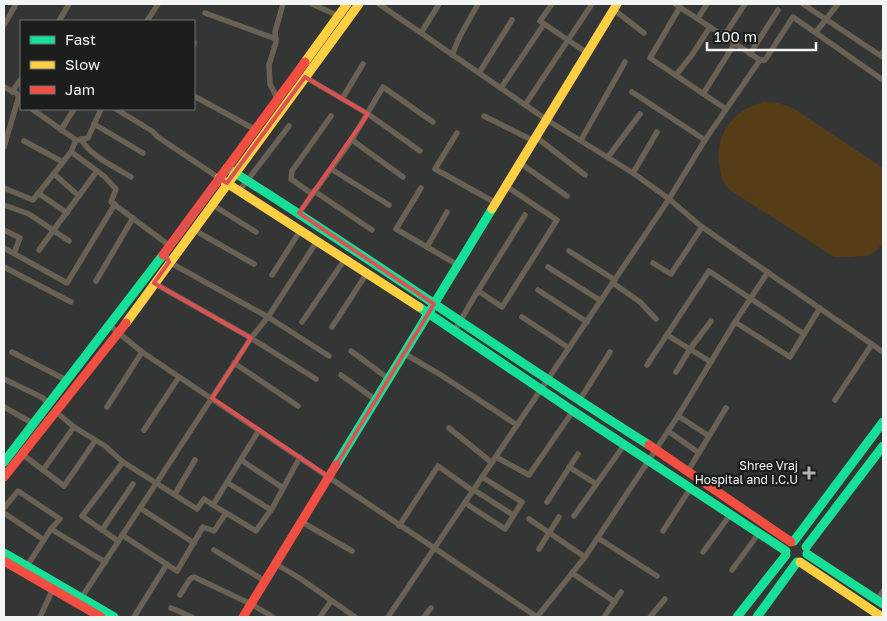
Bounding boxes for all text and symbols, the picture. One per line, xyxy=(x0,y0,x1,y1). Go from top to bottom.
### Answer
legend xyxy=(20,20,195,110)
scale bar xyxy=(707,20,816,52)
text: 100 m xyxy=(714,27,757,45)
text: Fast xyxy=(65,30,96,48)
text: Slow xyxy=(65,55,100,73)
text: Jam xyxy=(65,80,95,98)
place label: Shree Vraj Hospital and I.C.U xyxy=(695,458,798,487)
marker: Shree Vraj Hospital and I.C.U xyxy=(802,466,816,480)

